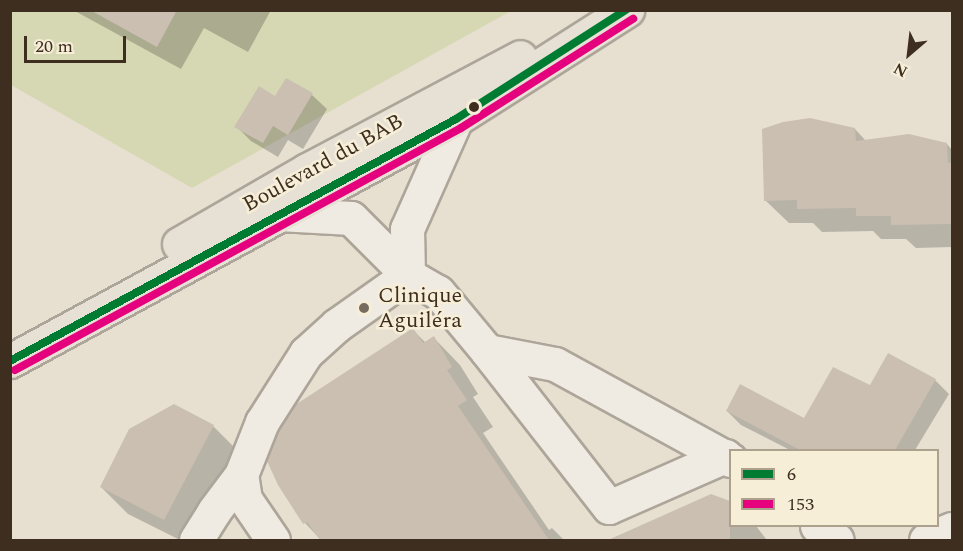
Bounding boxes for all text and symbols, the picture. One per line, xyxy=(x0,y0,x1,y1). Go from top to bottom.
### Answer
scale bar xyxy=(27,24,129,62)
north arrow xyxy=(879,24,939,84)
text: 20 m xyxy=(35,33,73,60)
text: N xyxy=(889,56,912,84)
unlabelled marker xyxy=(468,101,480,113)
street label: Boulevard du BAB xyxy=(238,108,408,218)
place label: Clinique Aguiléra xyxy=(378,282,462,334)
marker: Clinique Aguiléra xyxy=(355,299,373,317)
legend xyxy=(729,449,939,527)
text: 6 xyxy=(787,461,796,488)
text: 153 xyxy=(787,491,814,518)

